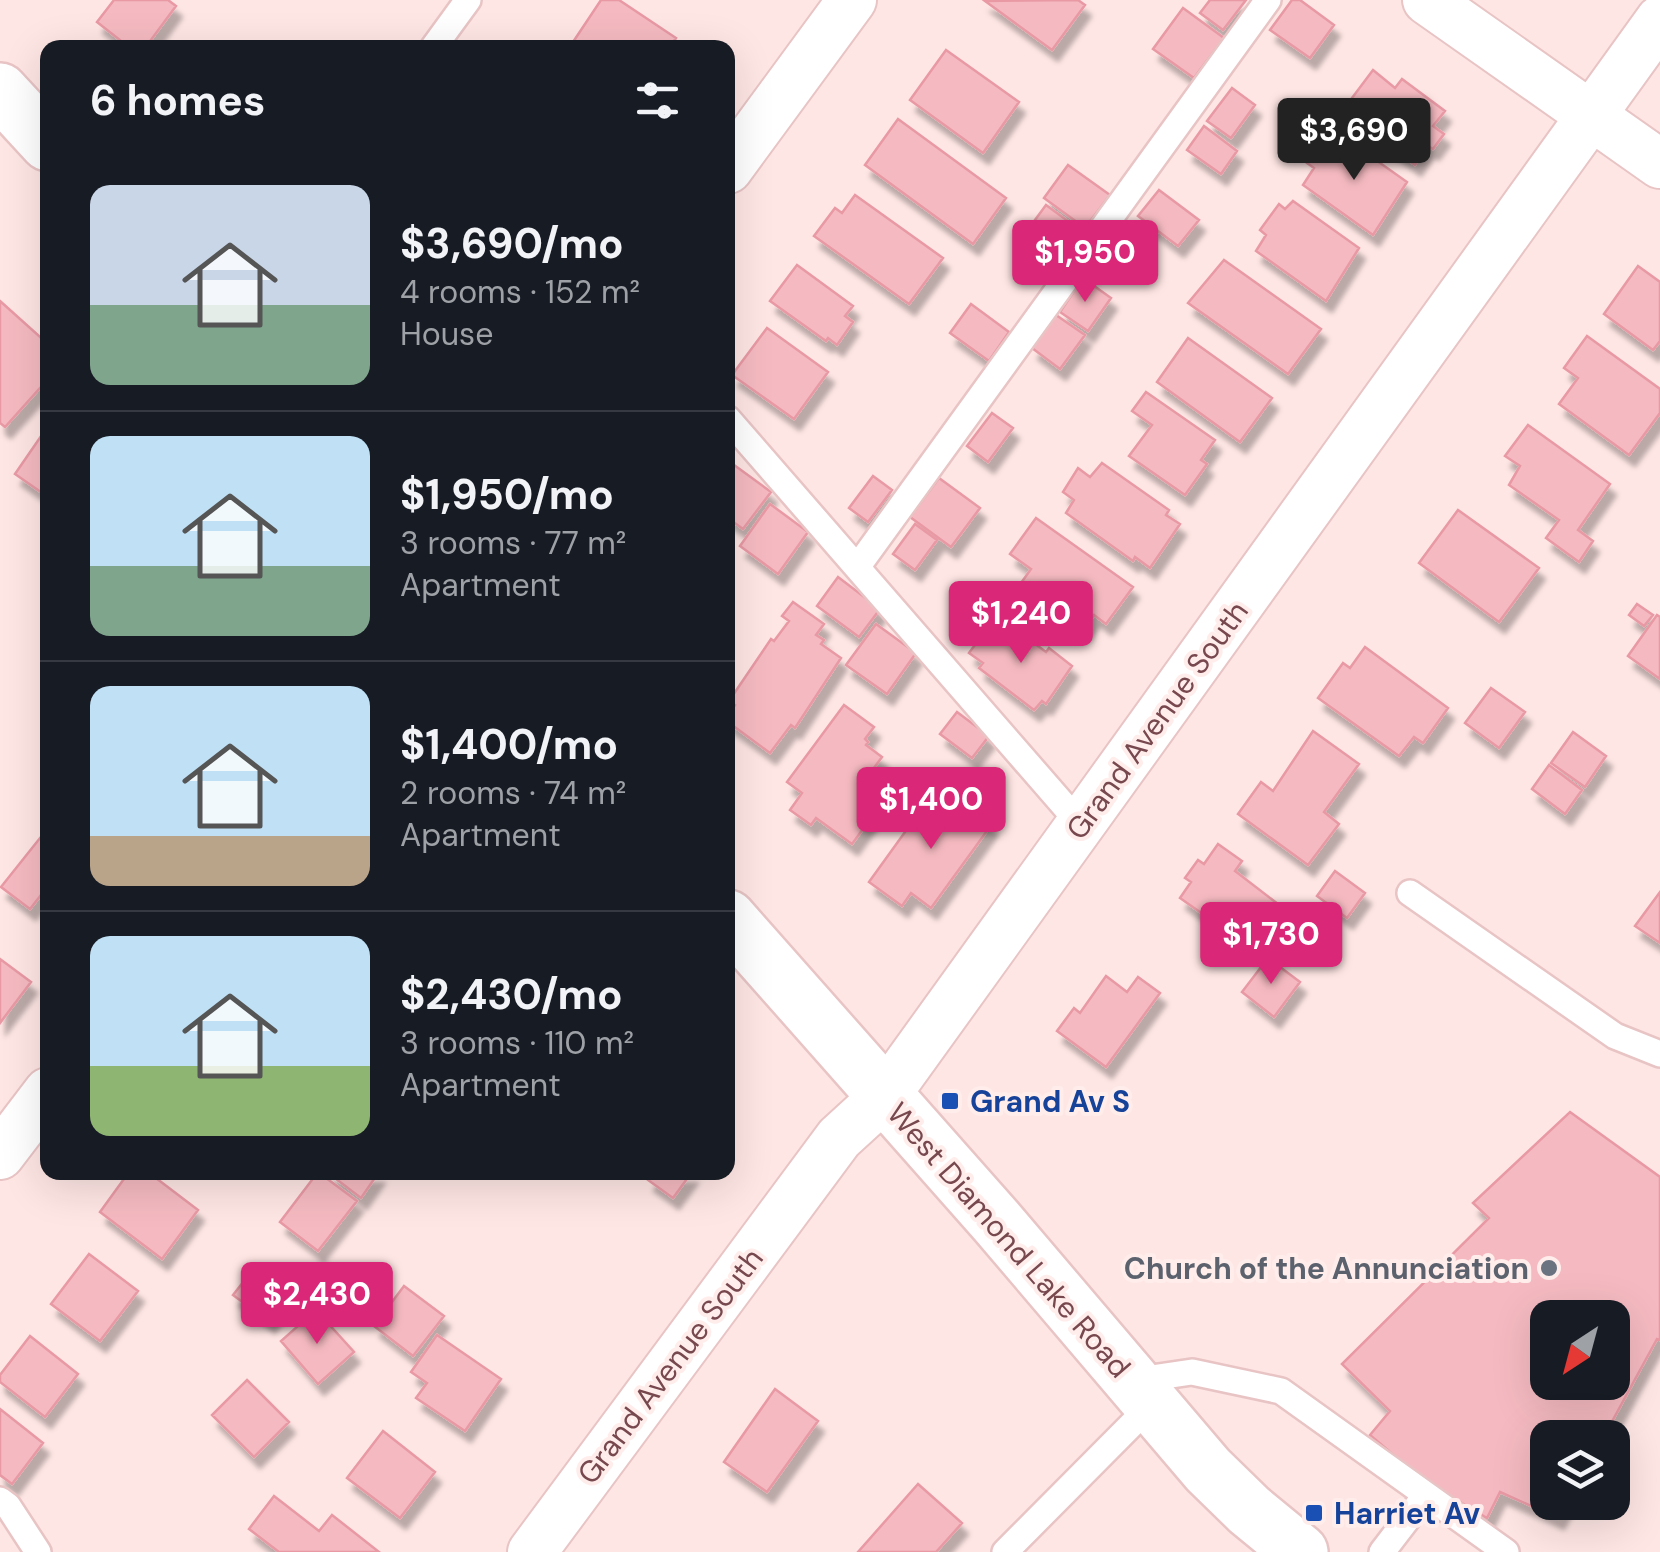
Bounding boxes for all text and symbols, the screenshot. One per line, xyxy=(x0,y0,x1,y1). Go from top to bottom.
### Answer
text: 6 homes xyxy=(90,73,265,128)
icon: filters xyxy=(630,73,685,128)
pin: $3,690 xyxy=(1273,98,1435,183)
text: $3,690 xyxy=(1300,109,1409,151)
text: $3,690/mo xyxy=(400,216,624,271)
pin: $1,950 xyxy=(1004,220,1166,305)
icon: home xyxy=(170,225,290,345)
text: $1,950 xyxy=(1034,231,1136,273)
text: 4 rooms · 152 m² xyxy=(400,271,640,313)
text: House xyxy=(400,313,493,355)
text: $1,950/mo xyxy=(400,467,614,522)
icon: home xyxy=(170,476,290,596)
text: 3 rooms · 77 m² xyxy=(400,522,626,564)
text: Apartment xyxy=(400,564,561,606)
pin: $1,240 xyxy=(940,581,1102,666)
text: $1,240 xyxy=(971,592,1071,634)
street label: Grand Avenue South xyxy=(1057,593,1257,847)
text: $1,400/mo xyxy=(400,717,618,772)
icon: home xyxy=(170,726,290,846)
pin: $1,400 xyxy=(850,767,1012,852)
text: 2 rooms · 74 m² xyxy=(400,772,626,814)
text: $1,400 xyxy=(879,778,983,820)
text: Apartment xyxy=(400,814,561,856)
pin: $1,730 xyxy=(1190,902,1352,987)
text: $1,730 xyxy=(1222,913,1320,955)
text: $2,430/mo xyxy=(400,967,623,1022)
icon: home xyxy=(170,976,290,1096)
text: 3 rooms · 110 m² xyxy=(400,1022,634,1064)
text: Apartment xyxy=(400,1064,561,1106)
place label: Grand Av S xyxy=(970,1082,1130,1121)
marker: Grand Av S xyxy=(939,1090,961,1112)
street label: West Diamond Lake Road xyxy=(879,1094,1139,1386)
street label: Grand Avenue South xyxy=(569,1240,771,1492)
place label: Church of the Annunciation xyxy=(1124,1249,1529,1288)
marker: Church of the Annunciation xyxy=(1538,1257,1560,1279)
pin: $2,430 xyxy=(236,1262,398,1347)
text: $2,430 xyxy=(263,1273,371,1315)
north arrow xyxy=(1530,1300,1630,1400)
map controls xyxy=(1530,1300,1630,1520)
button: layers xyxy=(1530,1420,1630,1520)
place label: Harriet Av xyxy=(1334,1494,1480,1533)
marker: Harriet Av xyxy=(1303,1502,1325,1524)

